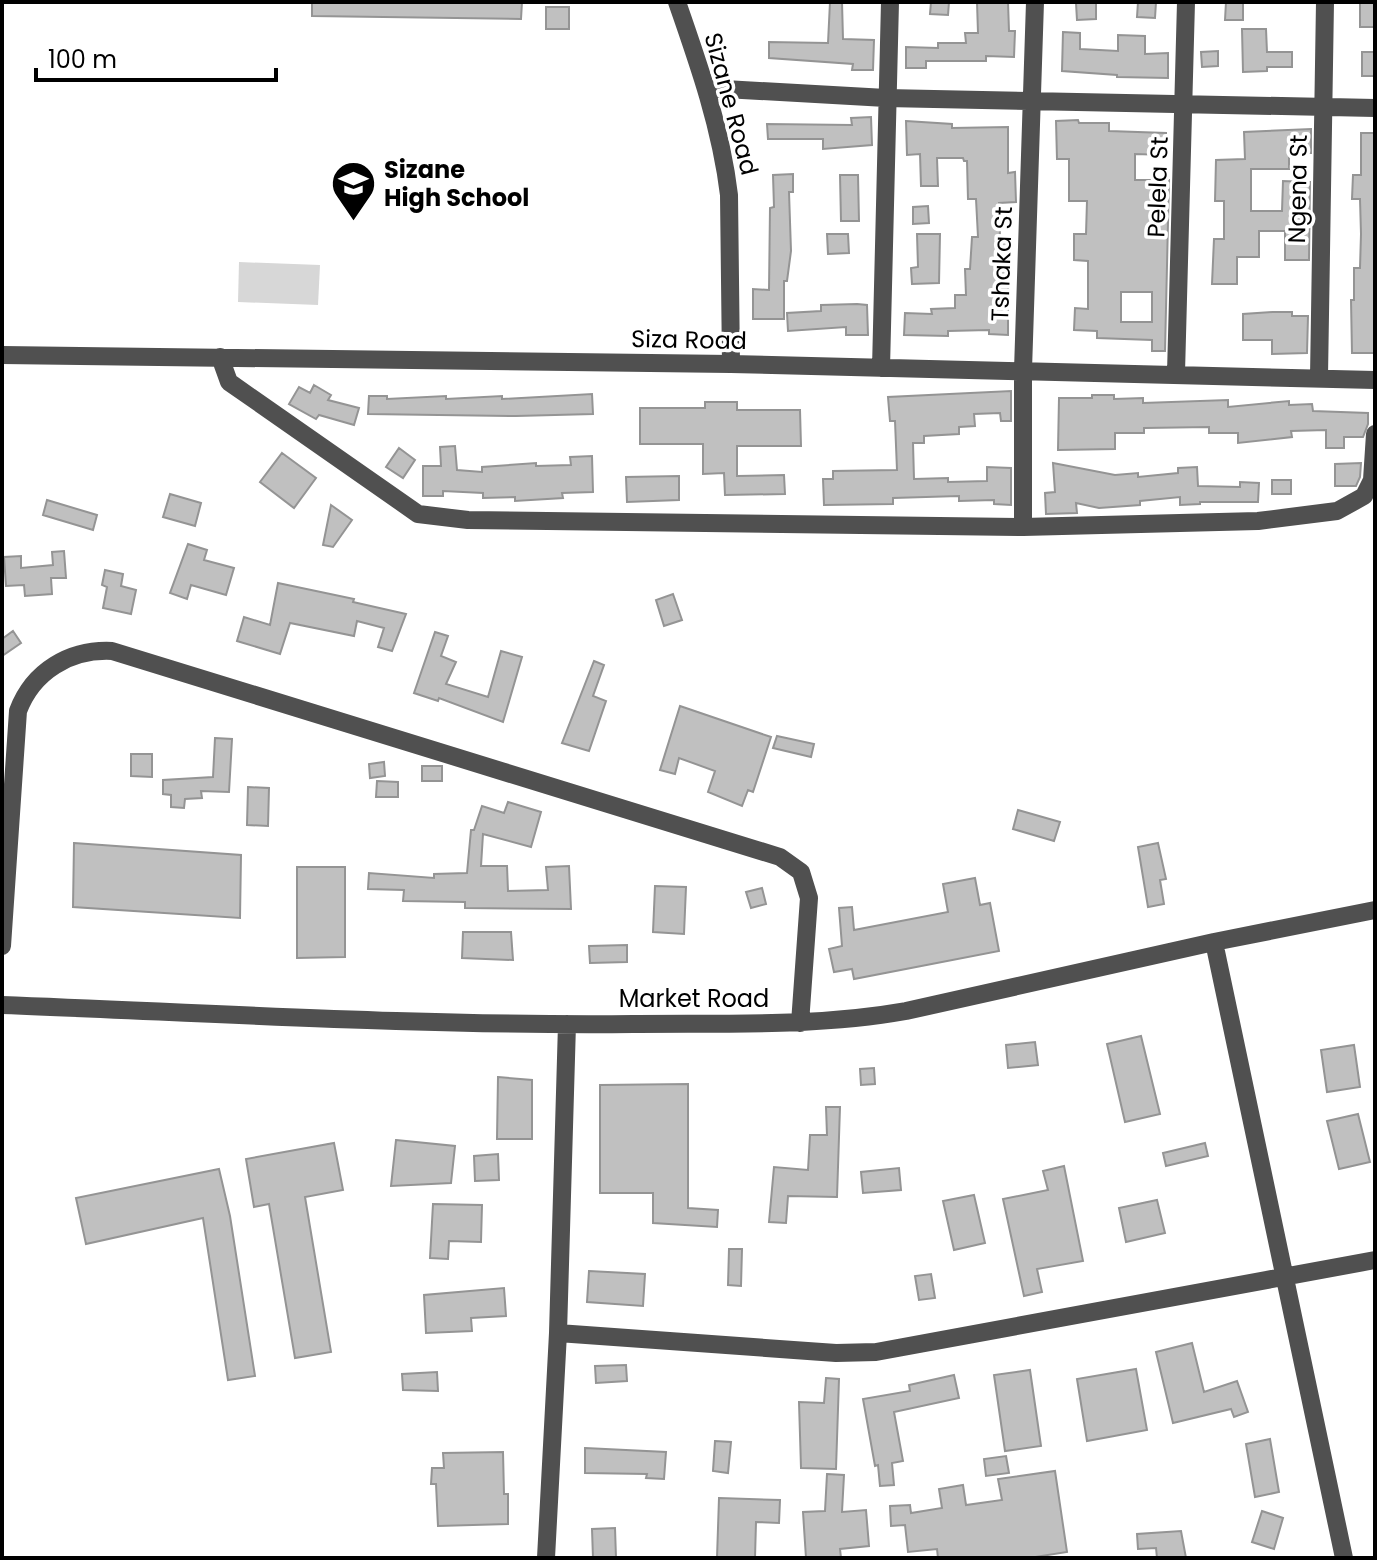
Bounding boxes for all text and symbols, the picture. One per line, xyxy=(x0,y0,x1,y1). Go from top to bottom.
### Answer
street label: Sizane Road xyxy=(697,29,766,179)
scale bar xyxy=(36,32,276,82)
text: 100 m xyxy=(48,43,117,76)
street label: Ngena St xyxy=(1280,134,1315,244)
street label: Pelela St xyxy=(1139,136,1176,238)
place label: Sizane High School xyxy=(384,153,529,214)
school or university icon: Sizane High School xyxy=(329,160,377,223)
street label: Tshaka St xyxy=(983,206,1020,322)
street label: Siza Road xyxy=(631,322,747,357)
street label: Market Road xyxy=(619,982,769,1015)

